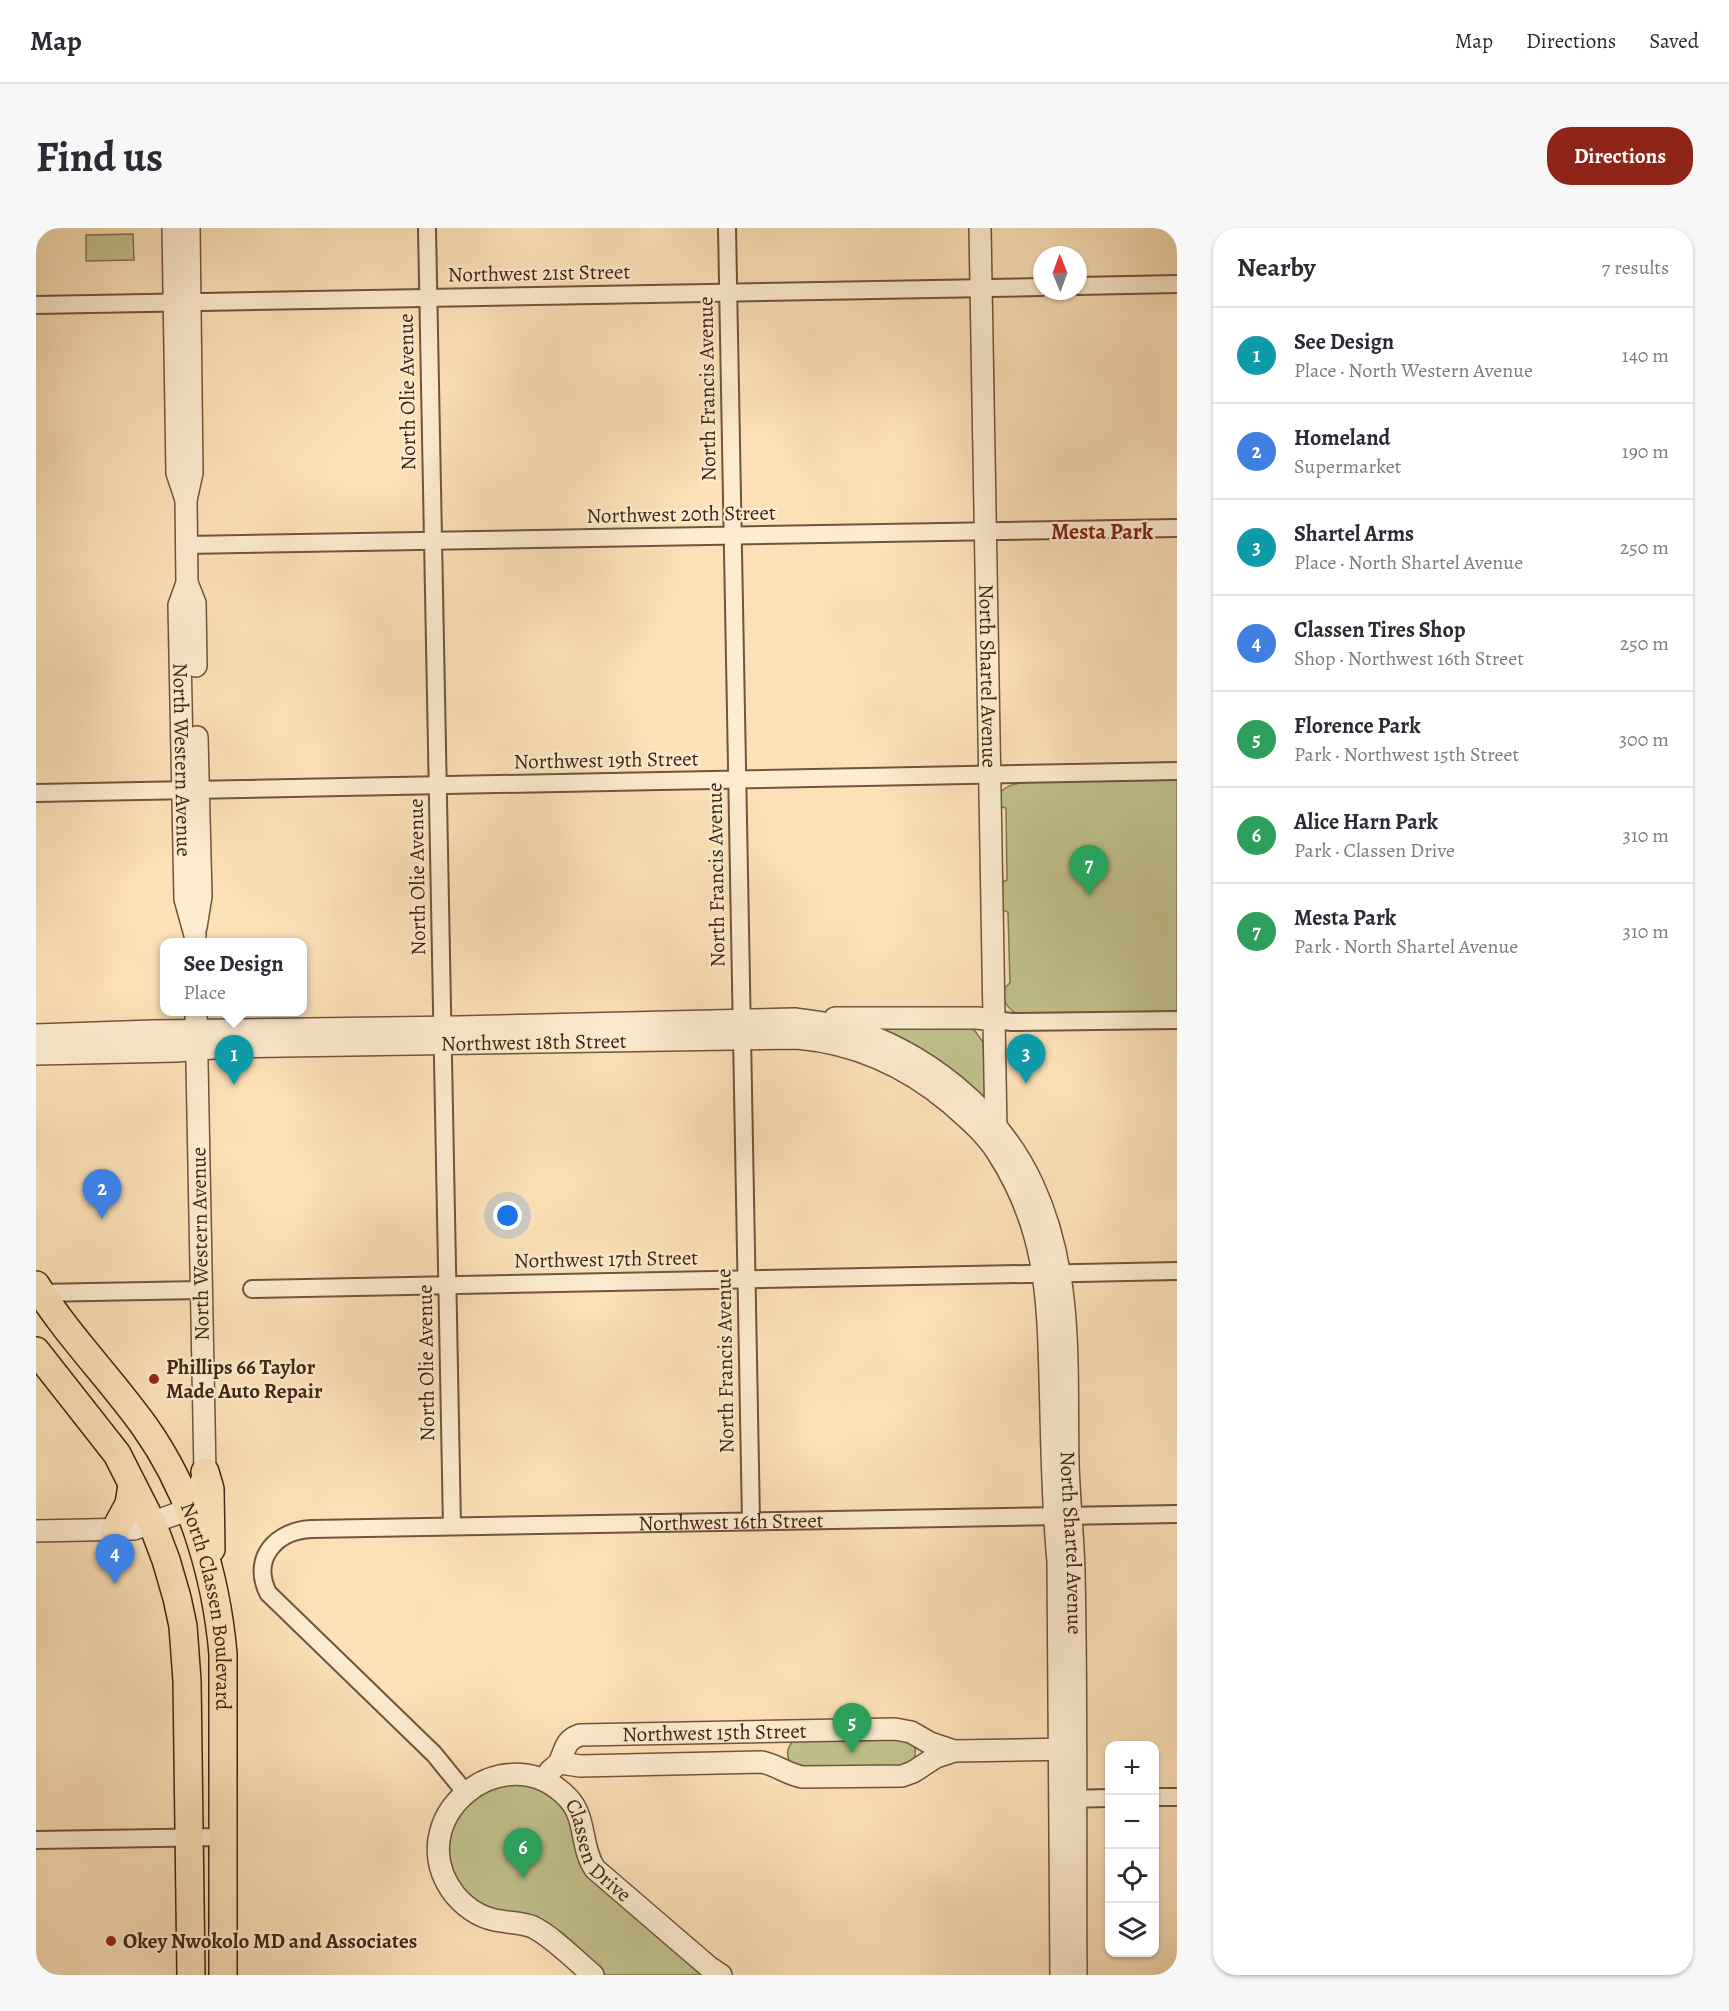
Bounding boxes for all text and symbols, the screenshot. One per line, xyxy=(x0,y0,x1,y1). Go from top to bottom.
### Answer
text: Map xyxy=(30,22,82,60)
text: Map xyxy=(1455,27,1493,55)
text: Directions xyxy=(1526,27,1616,55)
text: Saved xyxy=(1649,27,1699,55)
button: Directions xyxy=(1547,127,1693,185)
text: Find us xyxy=(36,128,163,185)
north arrow xyxy=(1033,246,1087,300)
text: Nearby xyxy=(1237,250,1316,285)
text: 7 results xyxy=(1602,254,1669,281)
street label: Northwest 21st Street xyxy=(447,257,631,289)
street label: North Francis Avenue xyxy=(691,296,723,482)
street label: North Olie Avenue xyxy=(392,313,422,471)
text: See Design xyxy=(1294,327,1394,357)
text: 1 xyxy=(1253,342,1260,369)
text: 140 m xyxy=(1622,342,1669,369)
text: Place · North Western Avenue xyxy=(1294,357,1533,384)
text: Homeland xyxy=(1294,423,1390,453)
text: 2 xyxy=(1252,438,1261,465)
text: 190 m xyxy=(1622,438,1669,465)
text: Supermarket xyxy=(1294,453,1401,480)
street label: Northwest 20th Street xyxy=(586,498,776,530)
district label: Mesta Park xyxy=(1051,517,1154,547)
text: Shartel Arms xyxy=(1294,519,1414,549)
text: 3 xyxy=(1252,534,1261,561)
text: 250 m xyxy=(1620,534,1669,561)
text: Place · North Shartel Avenue xyxy=(1294,549,1523,576)
street label: North Shartel Avenue xyxy=(972,584,1004,768)
text: Classen Tires Shop xyxy=(1294,615,1466,645)
text: 4 xyxy=(1252,630,1261,657)
text: 250 m xyxy=(1620,630,1669,657)
text: Shop · Northwest 16th Street xyxy=(1294,645,1524,672)
street label: North Western Avenue xyxy=(166,663,198,857)
text: Florence Park xyxy=(1294,711,1421,741)
text: 5 xyxy=(1252,726,1261,753)
text: 300 m xyxy=(1619,726,1669,753)
text: Park · Northwest 15th Street xyxy=(1294,741,1519,768)
street label: Northwest 19th Street xyxy=(513,744,699,776)
street label: North Francis Avenue xyxy=(700,782,732,968)
street label: North Olie Avenue xyxy=(402,798,432,956)
text: Alice Harn Park xyxy=(1294,807,1438,837)
text: 6 xyxy=(1252,822,1261,849)
text: 310 m xyxy=(1623,822,1669,849)
text: Park · Classen Drive xyxy=(1294,837,1455,864)
pin: 7 xyxy=(1070,846,1108,895)
text: Mesta Park xyxy=(1294,903,1396,933)
text: 7 xyxy=(1252,918,1261,945)
text: 310 m xyxy=(1623,918,1669,945)
text: Park · North Shartel Avenue xyxy=(1294,933,1518,960)
popup xyxy=(160,938,307,1016)
text: See Design xyxy=(184,949,284,979)
text: Place xyxy=(184,979,226,1006)
street label: Northwest 18th Street xyxy=(441,1027,627,1058)
pin: 3 xyxy=(1006,1034,1046,1084)
pin: 1 xyxy=(214,1036,254,1085)
street label: North Western Avenue xyxy=(184,1147,216,1341)
pin: 2 xyxy=(82,1170,122,1219)
your location xyxy=(493,1201,522,1230)
street label: Northwest 17th Street xyxy=(514,1243,698,1275)
street label: North Francis Avenue xyxy=(709,1268,741,1454)
street label: North Olie Avenue xyxy=(411,1284,441,1442)
place label: Phillips 66 Taylor Made Auto Repair xyxy=(166,1353,323,1405)
marker: Phillips 66 Taylor Made Auto Repair xyxy=(147,1372,161,1386)
street label: North Shartel Avenue xyxy=(1054,1451,1089,1635)
street label: North Classen Boulevard xyxy=(174,1498,237,1711)
street label: Northwest 16th Street xyxy=(638,1506,824,1537)
pin: 4 xyxy=(96,1534,134,1584)
pin: 5 xyxy=(832,1704,872,1753)
street label: Northwest 15th Street xyxy=(622,1717,807,1748)
map controls xyxy=(1105,1741,1159,1957)
button: + xyxy=(1105,1741,1159,1795)
street label: Classen Drive xyxy=(559,1793,637,1908)
button: − xyxy=(1105,1795,1159,1849)
pin: 6 xyxy=(504,1828,542,1878)
button: locate xyxy=(1105,1849,1159,1903)
button: layers xyxy=(1105,1903,1159,1957)
place label: Okey Nwokolo MD and Associates xyxy=(123,1927,417,1955)
marker: Okey Nwokolo MD and Associates xyxy=(104,1934,118,1948)

